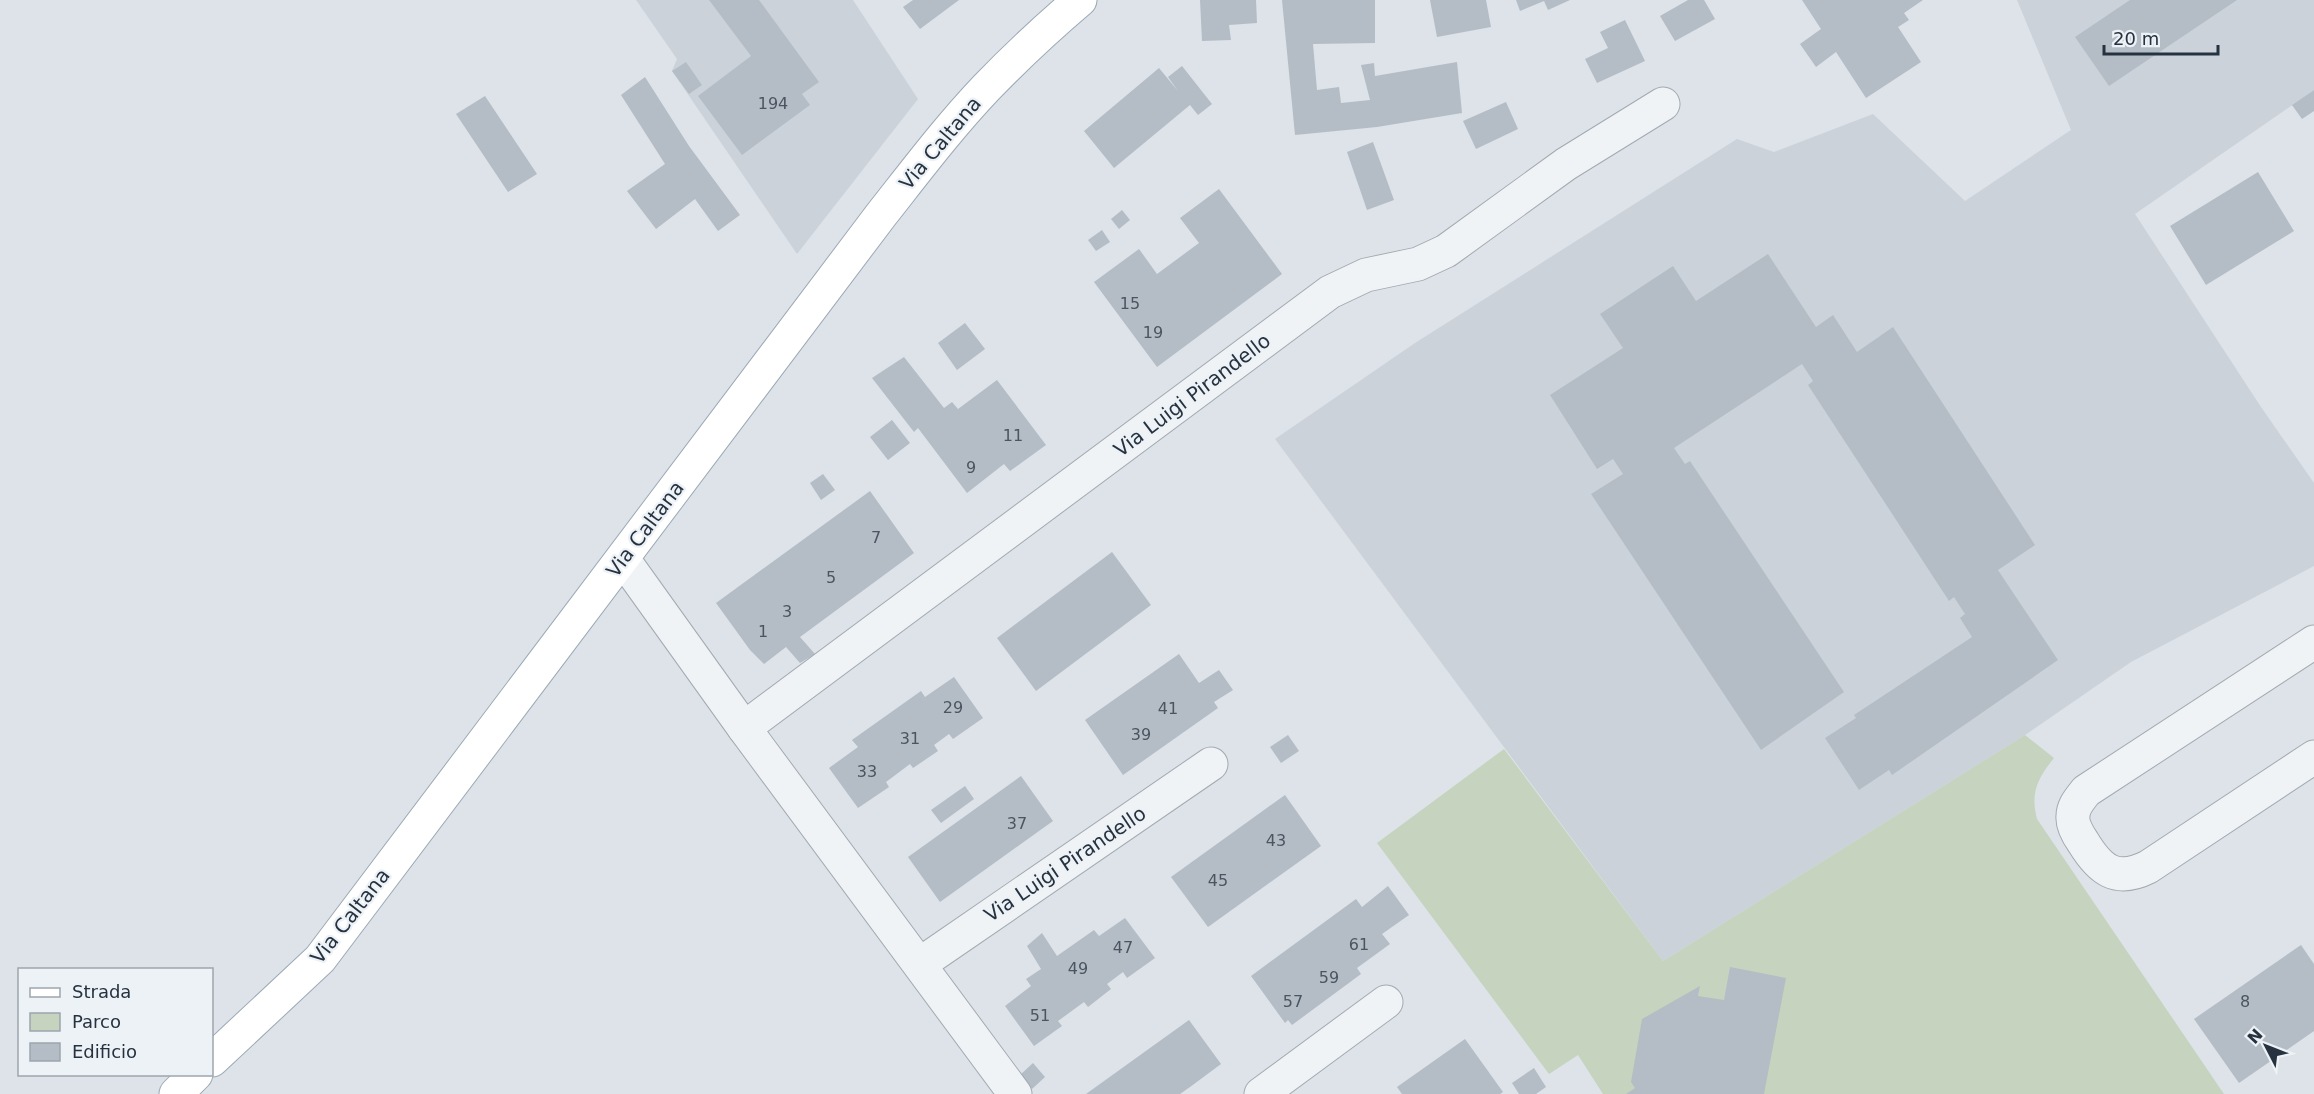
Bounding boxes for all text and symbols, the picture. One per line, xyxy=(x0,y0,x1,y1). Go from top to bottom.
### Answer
scale bar xyxy=(2104,18,2218,56)
text: 20 m xyxy=(2113,28,2159,49)
street label: Via Caltana xyxy=(894,92,986,194)
house number: 194 xyxy=(758,94,788,113)
house number: 15 xyxy=(1120,294,1140,313)
house number: 19 xyxy=(1143,323,1163,342)
street label: Via Luigi Pirandello xyxy=(1109,328,1275,462)
house number: 11 xyxy=(1003,426,1023,445)
house number: 9 xyxy=(966,458,976,477)
street label: Via Caltana xyxy=(601,476,689,582)
house number: 7 xyxy=(871,528,881,547)
house number: 5 xyxy=(826,568,836,587)
house number: 3 xyxy=(782,602,792,621)
house number: 1 xyxy=(758,622,768,641)
house number: 29 xyxy=(943,698,963,717)
house number: 41 xyxy=(1158,699,1178,718)
house number: 39 xyxy=(1131,725,1151,744)
house number: 31 xyxy=(900,729,920,748)
house number: 33 xyxy=(857,762,877,781)
street label: Via Luigi Pirandello xyxy=(980,801,1150,927)
house number: 37 xyxy=(1007,814,1027,833)
house number: 43 xyxy=(1266,831,1286,850)
street label: Via Caltana xyxy=(305,864,395,968)
house number: 45 xyxy=(1208,871,1228,890)
house number: 61 xyxy=(1349,935,1369,954)
house number: 47 xyxy=(1113,938,1133,957)
house number: 49 xyxy=(1068,959,1088,978)
legend xyxy=(18,968,213,1076)
house number: 59 xyxy=(1319,968,1339,987)
text: Strada xyxy=(72,981,131,1002)
house number: 57 xyxy=(1283,992,1303,1011)
house number: 8 xyxy=(2240,992,2250,1011)
house number: 51 xyxy=(1030,1006,1050,1025)
text: Parco xyxy=(72,1011,121,1032)
north arrow xyxy=(2236,1016,2296,1076)
text: N xyxy=(2244,1025,2267,1048)
text: Edificio xyxy=(72,1041,137,1062)

